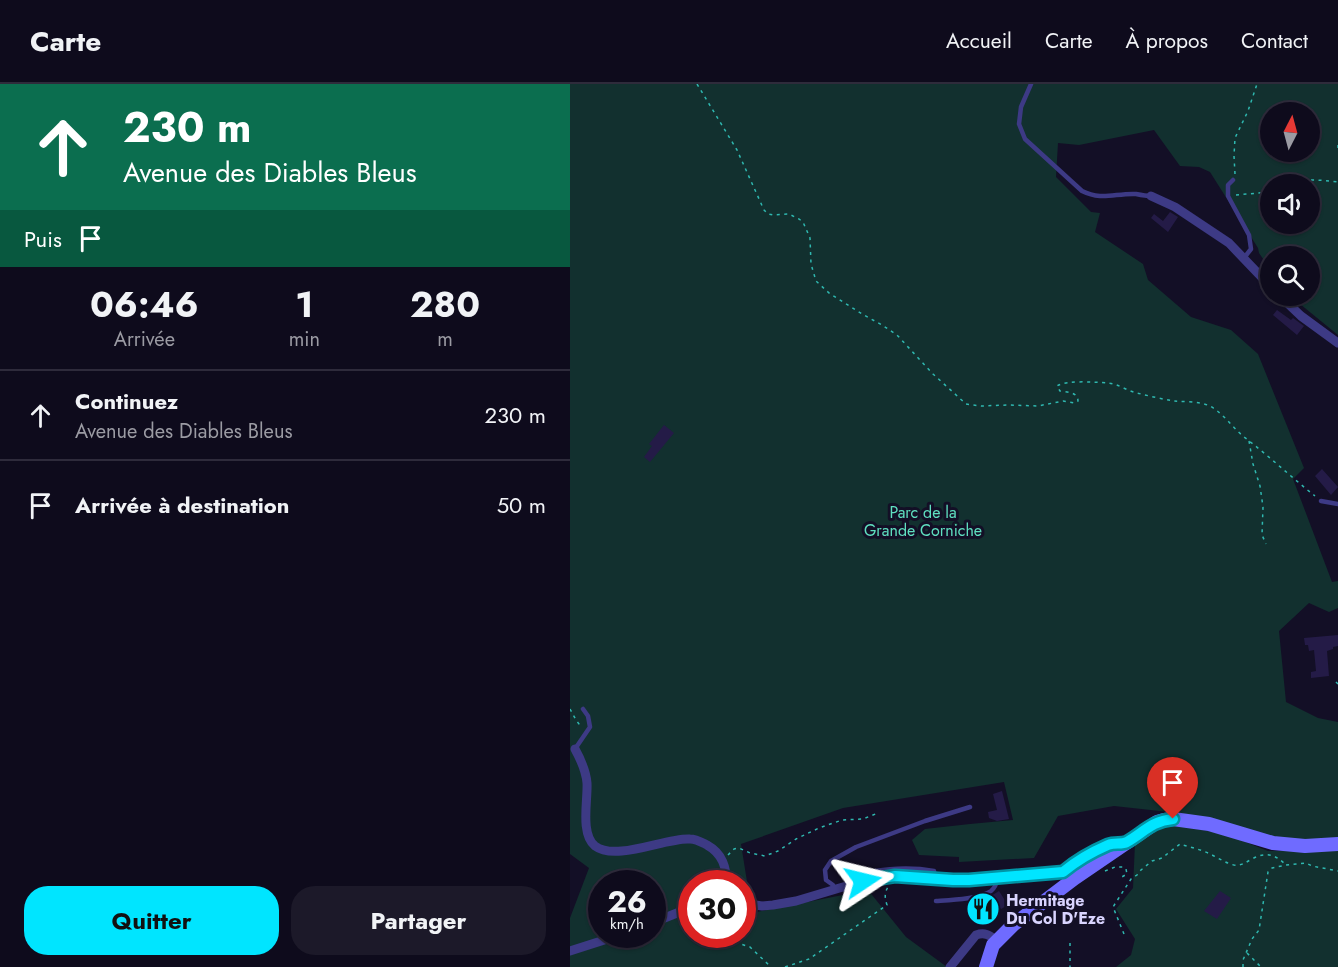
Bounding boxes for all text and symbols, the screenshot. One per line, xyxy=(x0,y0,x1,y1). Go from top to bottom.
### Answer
text: Carte xyxy=(30,21,101,62)
text: Accueil xyxy=(946,26,1012,56)
text: Carte xyxy=(1045,26,1093,56)
text: À propos xyxy=(1126,26,1208,56)
text: Contact xyxy=(1241,26,1308,56)
text: 230 m xyxy=(123,97,251,158)
north arrow xyxy=(1260,102,1320,162)
map controls xyxy=(1260,102,1320,306)
icon: ahead xyxy=(24,108,102,186)
text: Avenue des Diables Bleus xyxy=(123,153,417,192)
button: sound xyxy=(1260,174,1320,234)
icon: arrive xyxy=(74,222,107,255)
text: Puis xyxy=(24,223,62,255)
button: search xyxy=(1260,246,1320,306)
text: 06:46 xyxy=(90,278,199,330)
text: 1 xyxy=(295,278,313,330)
text: 280 xyxy=(410,278,480,330)
text: Arrivée xyxy=(114,325,175,354)
text: min xyxy=(289,325,320,354)
text: m xyxy=(437,325,453,354)
text: Continuez xyxy=(75,385,178,417)
icon: ahead xyxy=(24,399,57,432)
text: 230 m xyxy=(485,399,546,431)
text: Avenue des Diables Bleus xyxy=(75,417,292,446)
icon: arrive xyxy=(24,489,57,522)
text: Arrivée à destination xyxy=(75,489,289,521)
text: 50 m xyxy=(497,489,546,521)
park label: Parc de la Grande Corniche xyxy=(864,501,982,542)
pin xyxy=(1147,757,1198,819)
icon: arrive xyxy=(1156,766,1189,799)
position arrow xyxy=(831,849,895,913)
speed limit sign: 30 xyxy=(678,870,756,948)
text: 26 xyxy=(607,880,647,923)
button: Quitter xyxy=(24,886,279,955)
button: Partager xyxy=(291,886,546,955)
place label: Hermitage Du Col D'Eze xyxy=(1006,889,1105,930)
restaurant icon: Hermitage Du Col D'Eze xyxy=(965,891,1001,927)
text: km/h xyxy=(610,913,644,935)

